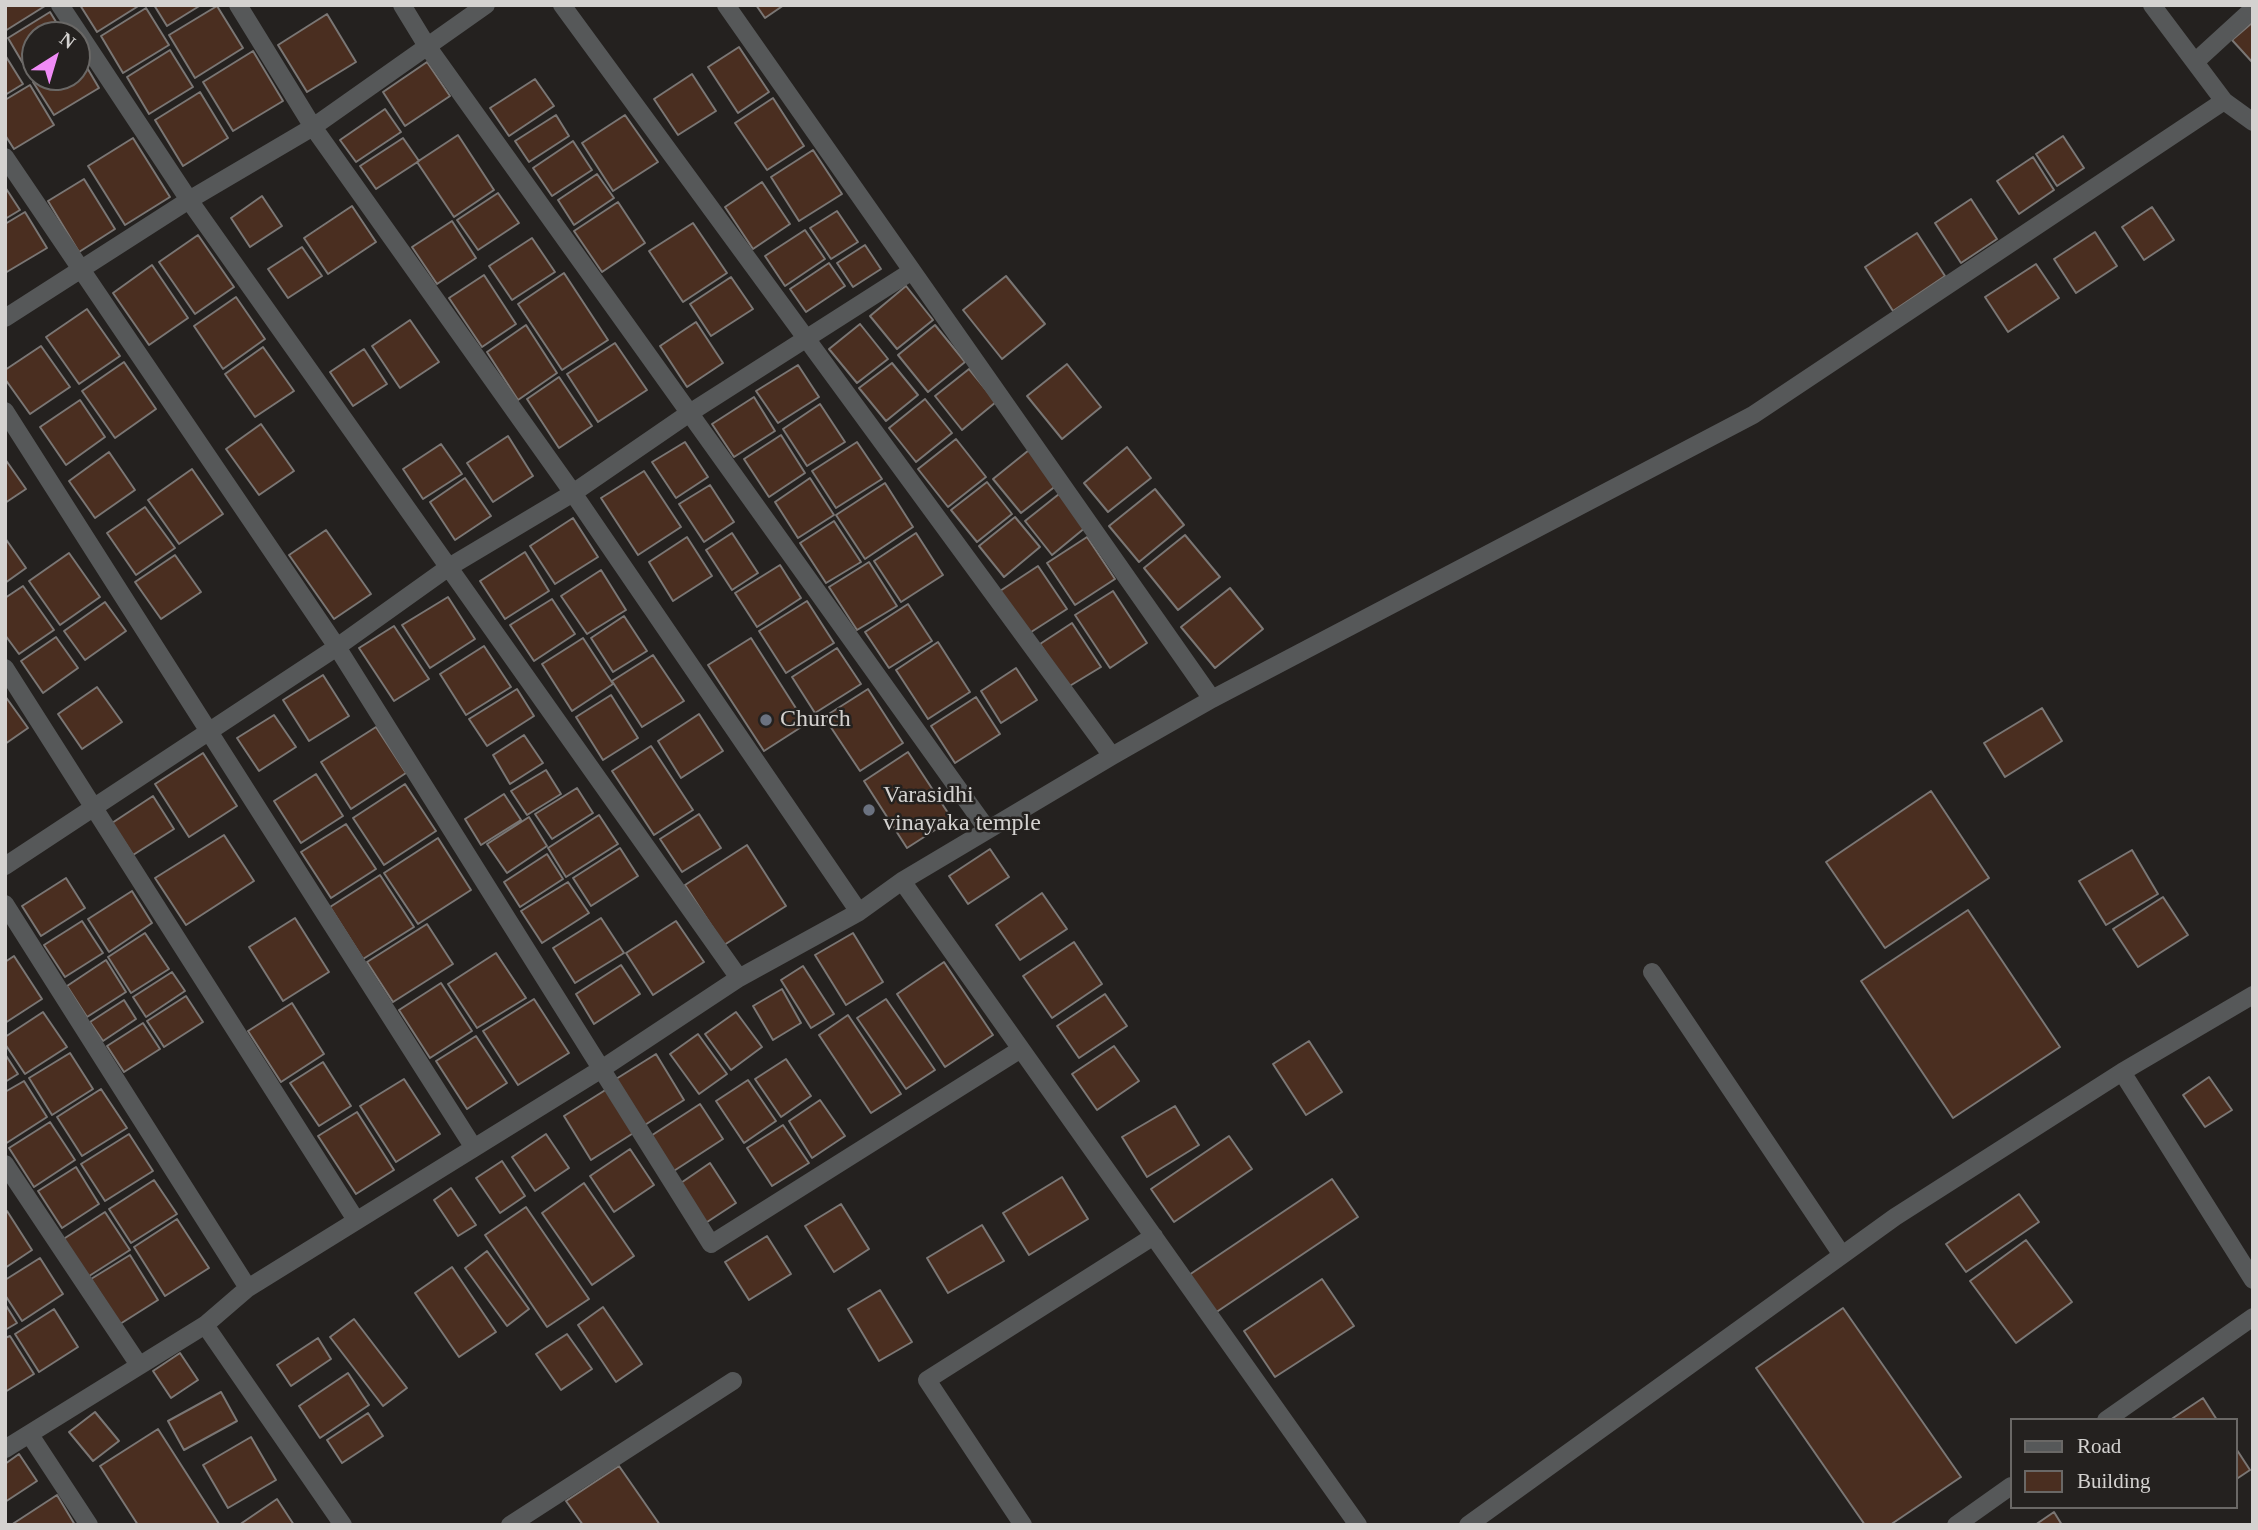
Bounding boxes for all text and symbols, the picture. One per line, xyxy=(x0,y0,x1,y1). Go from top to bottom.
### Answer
north arrow xyxy=(21,21,91,91)
text: N xyxy=(56,28,80,53)
place label: Church xyxy=(780,706,851,734)
marker: Church xyxy=(758,712,774,728)
place label: Varasidhi vinayaka temple xyxy=(883,782,1041,838)
marker: Varasidhi vinayaka temple xyxy=(861,802,877,818)
legend xyxy=(2010,1418,2237,1509)
text: Road xyxy=(2077,1434,2121,1458)
text: Building xyxy=(2077,1469,2151,1493)

